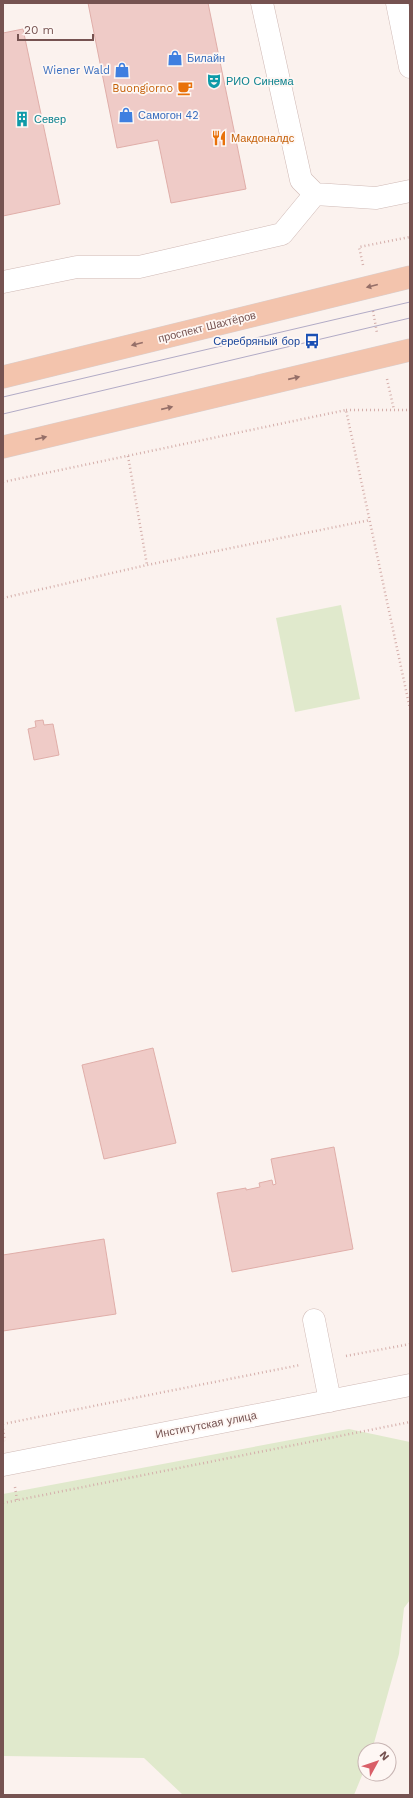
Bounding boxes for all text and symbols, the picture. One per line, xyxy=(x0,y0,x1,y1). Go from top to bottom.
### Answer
scale bar xyxy=(18,16,93,42)
text: 20 m xyxy=(24,23,54,37)
shop icon: Билайн xyxy=(166,49,184,67)
place label: Билайн xyxy=(187,52,225,65)
shop icon: Wiener Wald xyxy=(113,61,131,79)
place label: Wiener Wald xyxy=(43,64,110,77)
theatre icon: РИО Синема xyxy=(205,72,223,90)
place label: РИО Синема xyxy=(226,75,294,88)
cafe icon: Buongiorno xyxy=(176,79,194,97)
place label: Buongiorno xyxy=(112,82,173,95)
shop icon: Самогон 42 xyxy=(117,106,135,124)
place label: Самогон 42 xyxy=(138,109,199,122)
building icon: Север xyxy=(13,110,31,128)
place label: Север xyxy=(34,113,66,126)
restaurant icon: Макдоналдс xyxy=(210,129,228,147)
place label: Макдоналдс xyxy=(231,132,295,145)
one-way arrow xyxy=(366,283,378,289)
street label: проспект Шахтёров xyxy=(157,309,257,345)
bus stop icon: Серебряный бор xyxy=(303,332,321,350)
place label: Серебряный бор xyxy=(213,335,300,348)
one-way arrow xyxy=(131,341,143,347)
one-way arrow xyxy=(288,375,300,381)
one-way arrow xyxy=(162,405,174,411)
one-way arrow xyxy=(35,435,47,441)
street label: Институтская улица xyxy=(154,1409,259,1441)
north arrow xyxy=(357,1742,397,1782)
text: N xyxy=(377,1749,392,1763)

